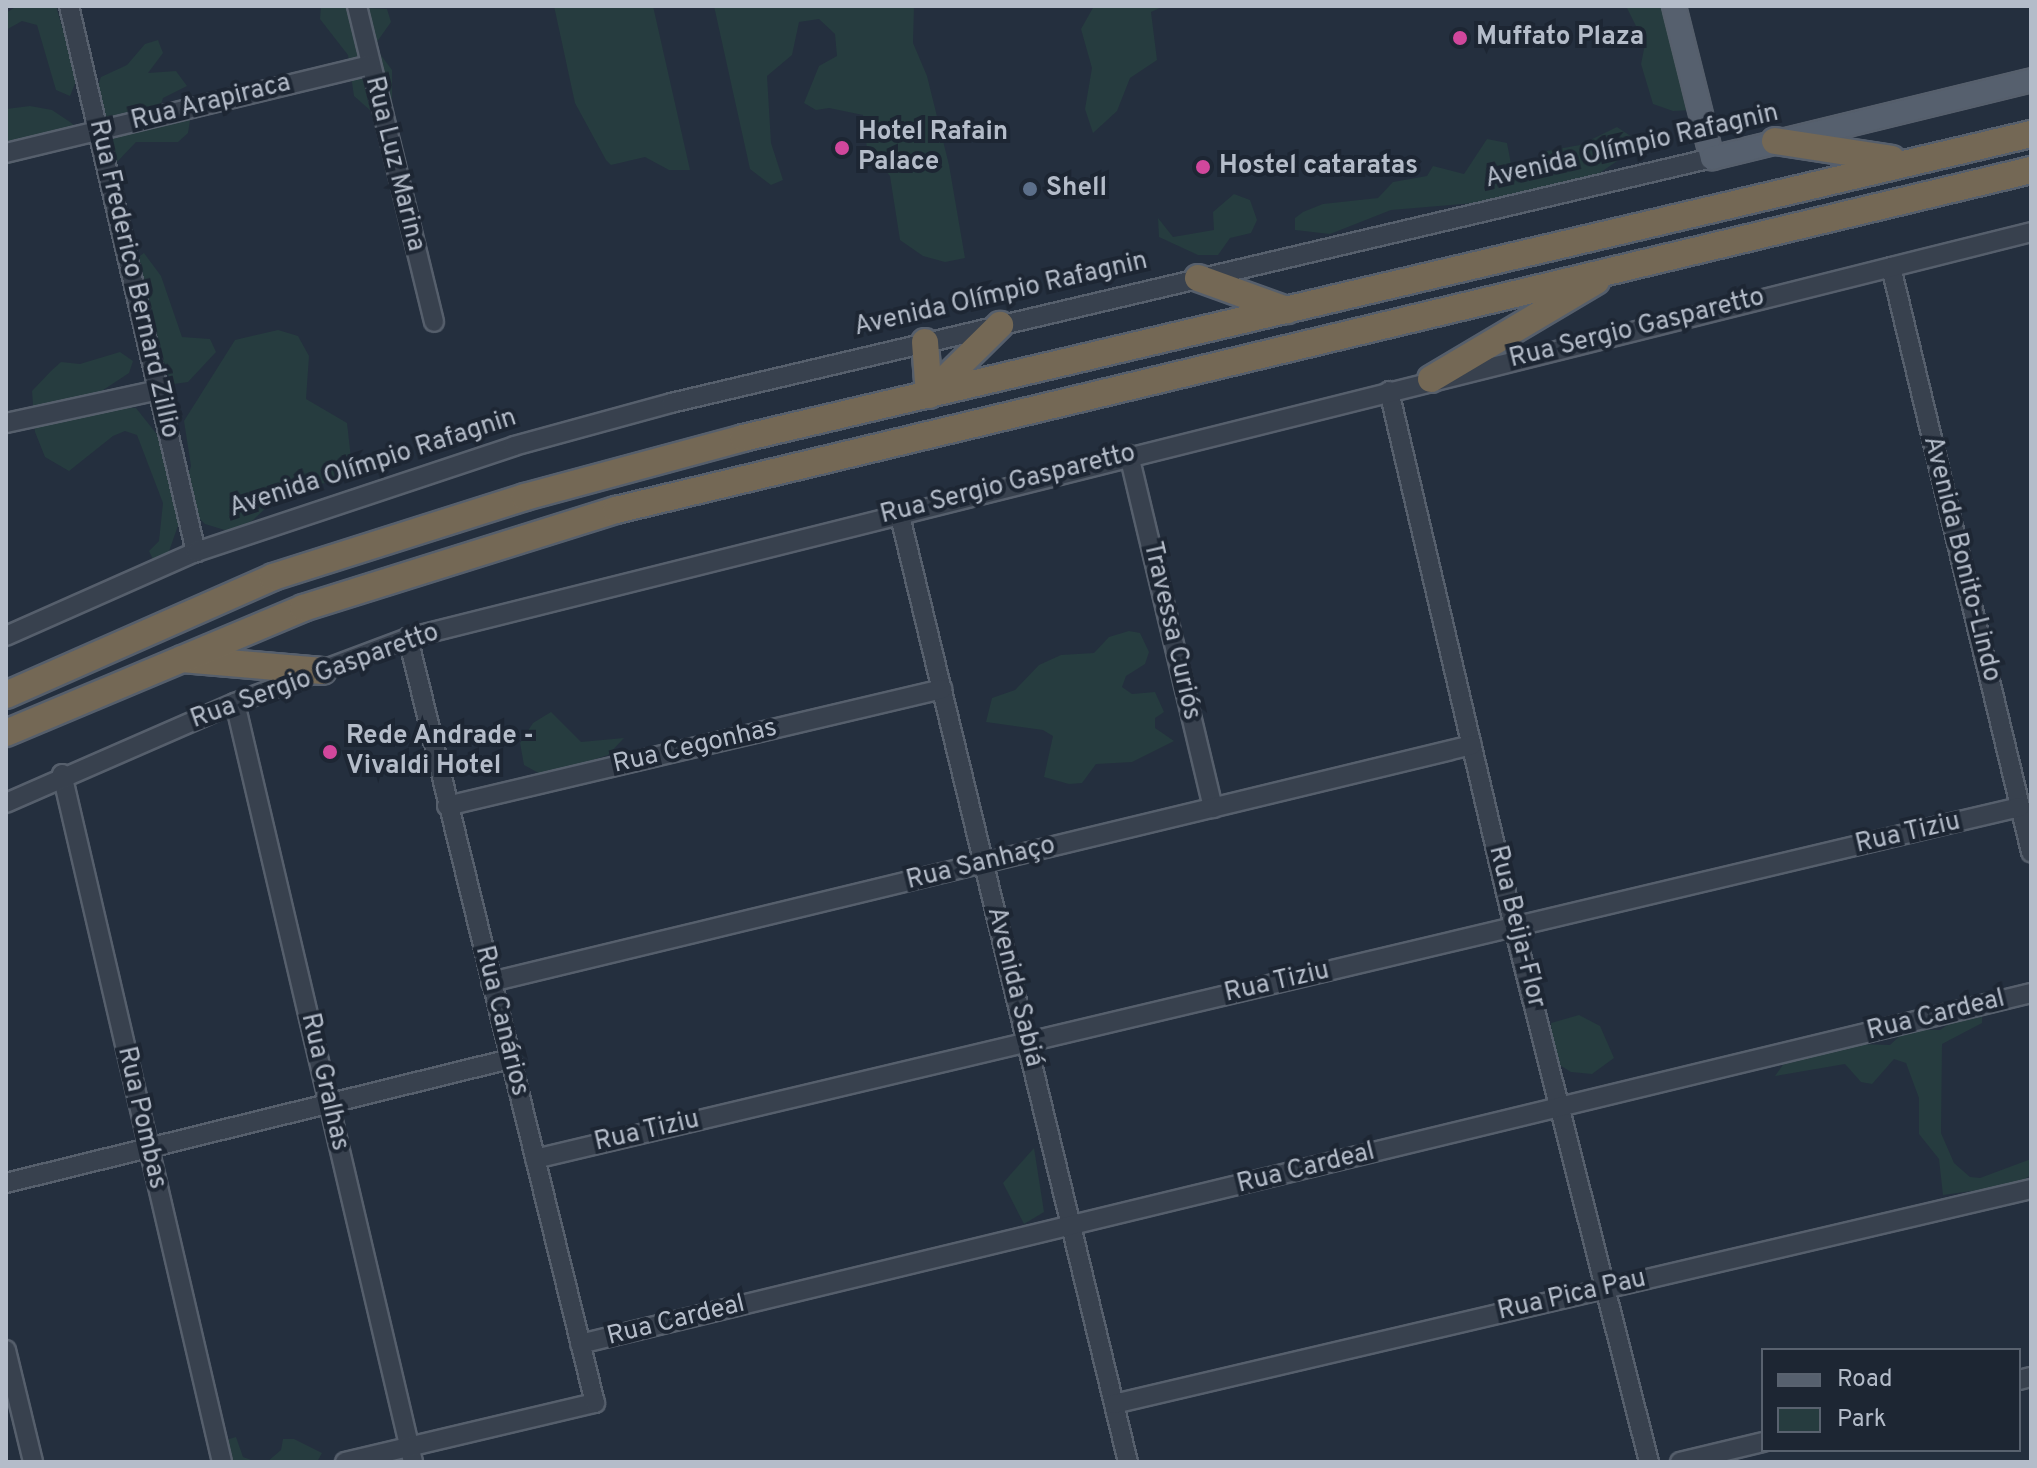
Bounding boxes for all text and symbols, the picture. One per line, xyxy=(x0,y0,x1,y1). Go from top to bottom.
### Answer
place label: Muffato Plaza xyxy=(1476,22,1644,54)
marker: Muffato Plaza xyxy=(1451,29,1469,47)
street label: Rua Arapiraca xyxy=(128,68,294,138)
street label: Rua Luz Marina xyxy=(357,73,431,255)
street label: Avenida Olímpio Rafagnin xyxy=(1482,98,1782,196)
street label: Rua Frederico Bernard Zillio xyxy=(81,117,185,441)
place label: Hotel Rafain Palace xyxy=(858,117,1008,178)
marker: Hotel Rafain Palace xyxy=(833,139,851,157)
place label: Hostel cataratas xyxy=(1219,151,1418,183)
marker: Hostel cataratas xyxy=(1194,158,1212,176)
place label: Shell xyxy=(1046,173,1107,205)
marker: Shell xyxy=(1021,180,1039,198)
street label: Avenida Olímpio Rafagnin xyxy=(851,246,1151,344)
street label: Rua Sergio Gasparetto xyxy=(1506,282,1768,376)
street label: Avenida Olímpio Rafagnin xyxy=(225,403,521,525)
street label: Avenida Bonito-Lindo xyxy=(1915,433,2007,685)
street label: Rua Sergio Gasparetto xyxy=(877,438,1139,532)
street label: Travessa Curiós xyxy=(1135,539,1207,723)
street label: Rua Sergio Gasparetto xyxy=(187,618,443,736)
street label: Rua Cegonhas xyxy=(610,713,780,781)
place label: Rede Andrade - Vivaldi Hotel xyxy=(346,721,535,782)
marker: Rede Andrade - Vivaldi Hotel xyxy=(321,743,339,761)
street label: Rua Tiziu xyxy=(1852,807,1964,861)
street label: Rua Sanhaço xyxy=(903,830,1059,898)
street label: Rua Beija-Flor xyxy=(1481,842,1551,1012)
street label: Avenida Sabiá xyxy=(979,904,1049,1070)
street label: Rua Canários xyxy=(467,943,535,1099)
street label: Rua Tiziu xyxy=(1221,956,1333,1010)
street label: Rua Cardeal xyxy=(1864,984,2008,1048)
street label: Rua Gralhas xyxy=(293,1010,355,1154)
street label: Rua Pombas xyxy=(109,1044,173,1192)
street label: Rua Tiziu xyxy=(591,1105,703,1159)
street label: Rua Cardeal xyxy=(1234,1137,1378,1201)
street label: Rua Pica Pau xyxy=(1495,1264,1649,1328)
street label: Rua Cardeal xyxy=(604,1289,748,1353)
legend xyxy=(1761,1348,2021,1452)
text: Road xyxy=(1837,1365,1893,1395)
text: Park xyxy=(1837,1405,1887,1435)

